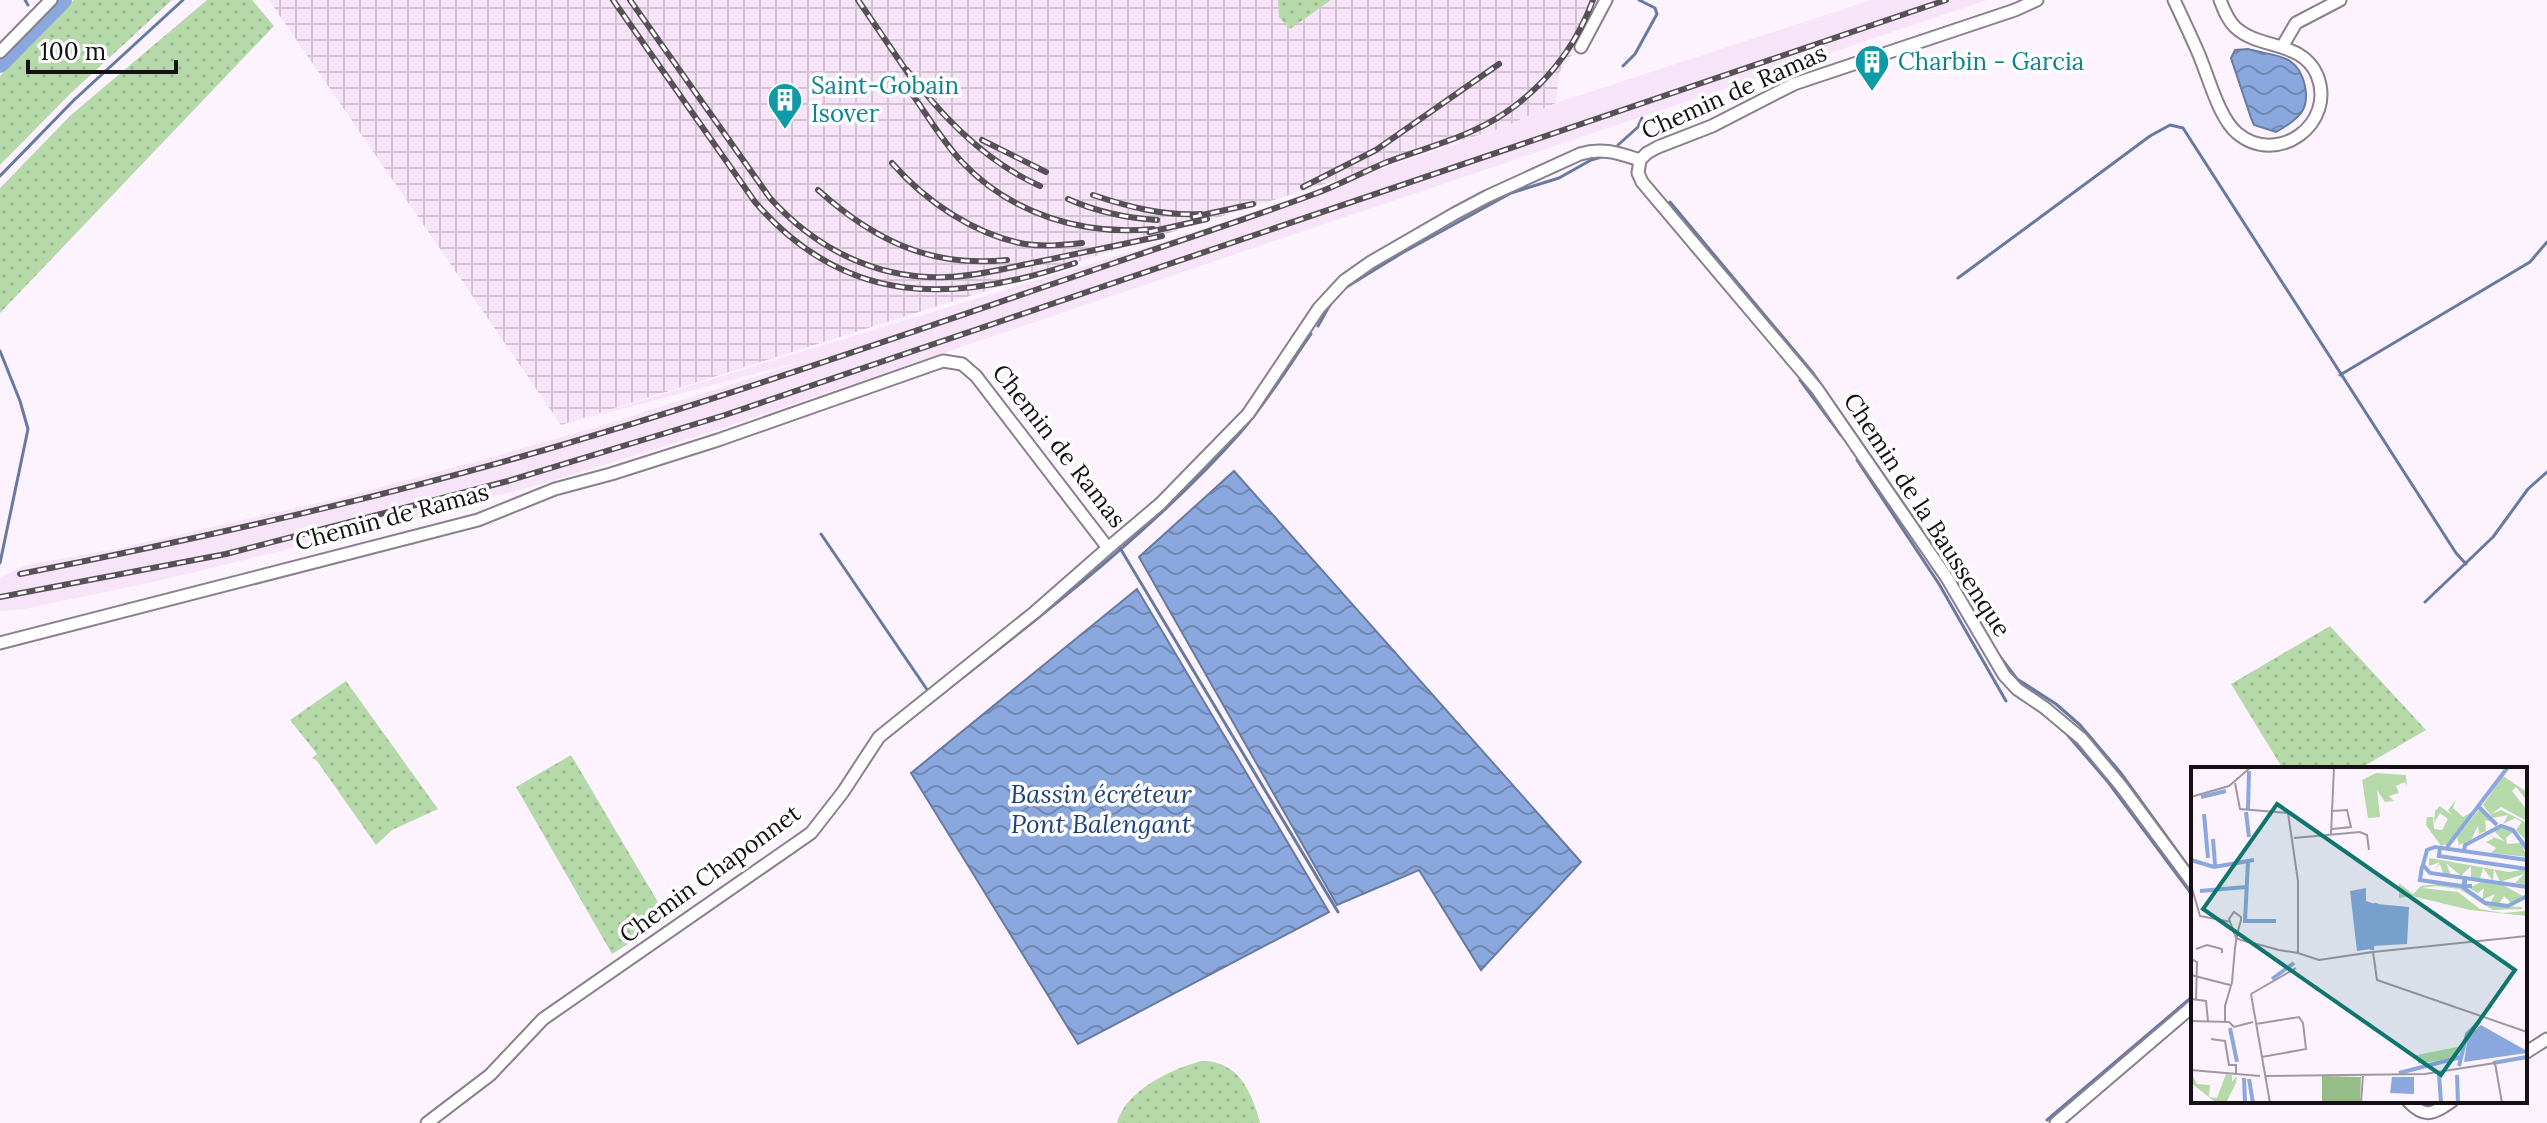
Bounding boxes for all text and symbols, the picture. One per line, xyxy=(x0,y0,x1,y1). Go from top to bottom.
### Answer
scale bar xyxy=(28,24,176,74)
text: 100 m xyxy=(40,36,106,67)
street label: Chemin de Ramas xyxy=(1636,37,1831,146)
building icon: Charbin - Garcia xyxy=(1853,43,1891,93)
place label: Charbin - Garcia xyxy=(1898,46,2084,77)
place label: Saint-Gobain Isover xyxy=(811,70,959,129)
building icon: Saint-Gobain Isover xyxy=(766,81,804,131)
street label: Chemin de Ramas xyxy=(986,358,1133,534)
street label: Chemin de la Baussenque xyxy=(1837,387,2018,643)
street label: Chemin de Ramas xyxy=(292,476,492,557)
inset map xyxy=(2191,767,2527,1103)
water label: Bassin écréteur Pont Balengant xyxy=(1010,777,1192,840)
street label: Chemin Chaponnet xyxy=(613,797,807,950)

